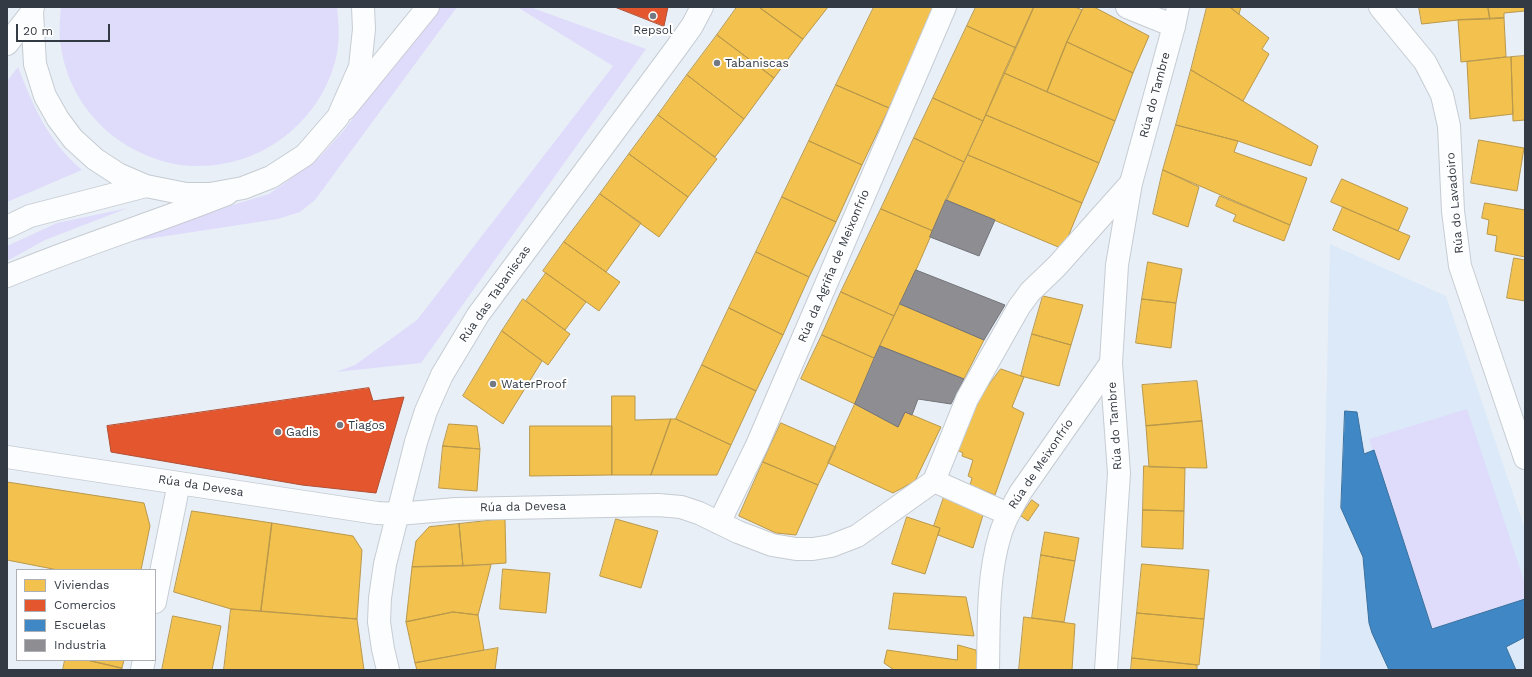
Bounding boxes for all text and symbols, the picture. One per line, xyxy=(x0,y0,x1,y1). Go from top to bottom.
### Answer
marker: Repsol xyxy=(648,11,658,21)
scale bar xyxy=(18,16,112,42)
place label: Repsol xyxy=(633,23,673,37)
text: 20 m xyxy=(23,24,53,38)
street label: Rúa do Tambre xyxy=(1137,50,1173,140)
place label: Tabaniscas xyxy=(725,56,789,70)
marker: Tabaniscas xyxy=(712,58,722,68)
street label: Rúa do Lavadoiro xyxy=(1443,152,1467,254)
street label: Rúa da Agriña de Meixonfrío xyxy=(795,187,873,345)
street label: Rúa das Tabaniscas xyxy=(456,243,534,345)
place label: WaterProof xyxy=(501,377,566,391)
marker: WaterProof xyxy=(488,379,498,389)
street label: Rúa do Tambre xyxy=(1105,381,1125,471)
street label: Rúa de Meixonfrío xyxy=(1005,416,1077,512)
place label: Tiagos xyxy=(348,418,385,432)
marker: Tiagos xyxy=(335,420,345,430)
place label: Gadis xyxy=(286,425,319,439)
marker: Gadis xyxy=(273,427,283,437)
street label: Rúa da Devesa xyxy=(157,472,245,500)
street label: Rúa da Devesa xyxy=(480,499,566,515)
legend xyxy=(16,569,156,661)
text: Viviendas xyxy=(54,578,109,592)
text: Comercios xyxy=(54,598,116,612)
text: Escuelas xyxy=(54,618,106,632)
text: Industria xyxy=(54,638,106,652)

